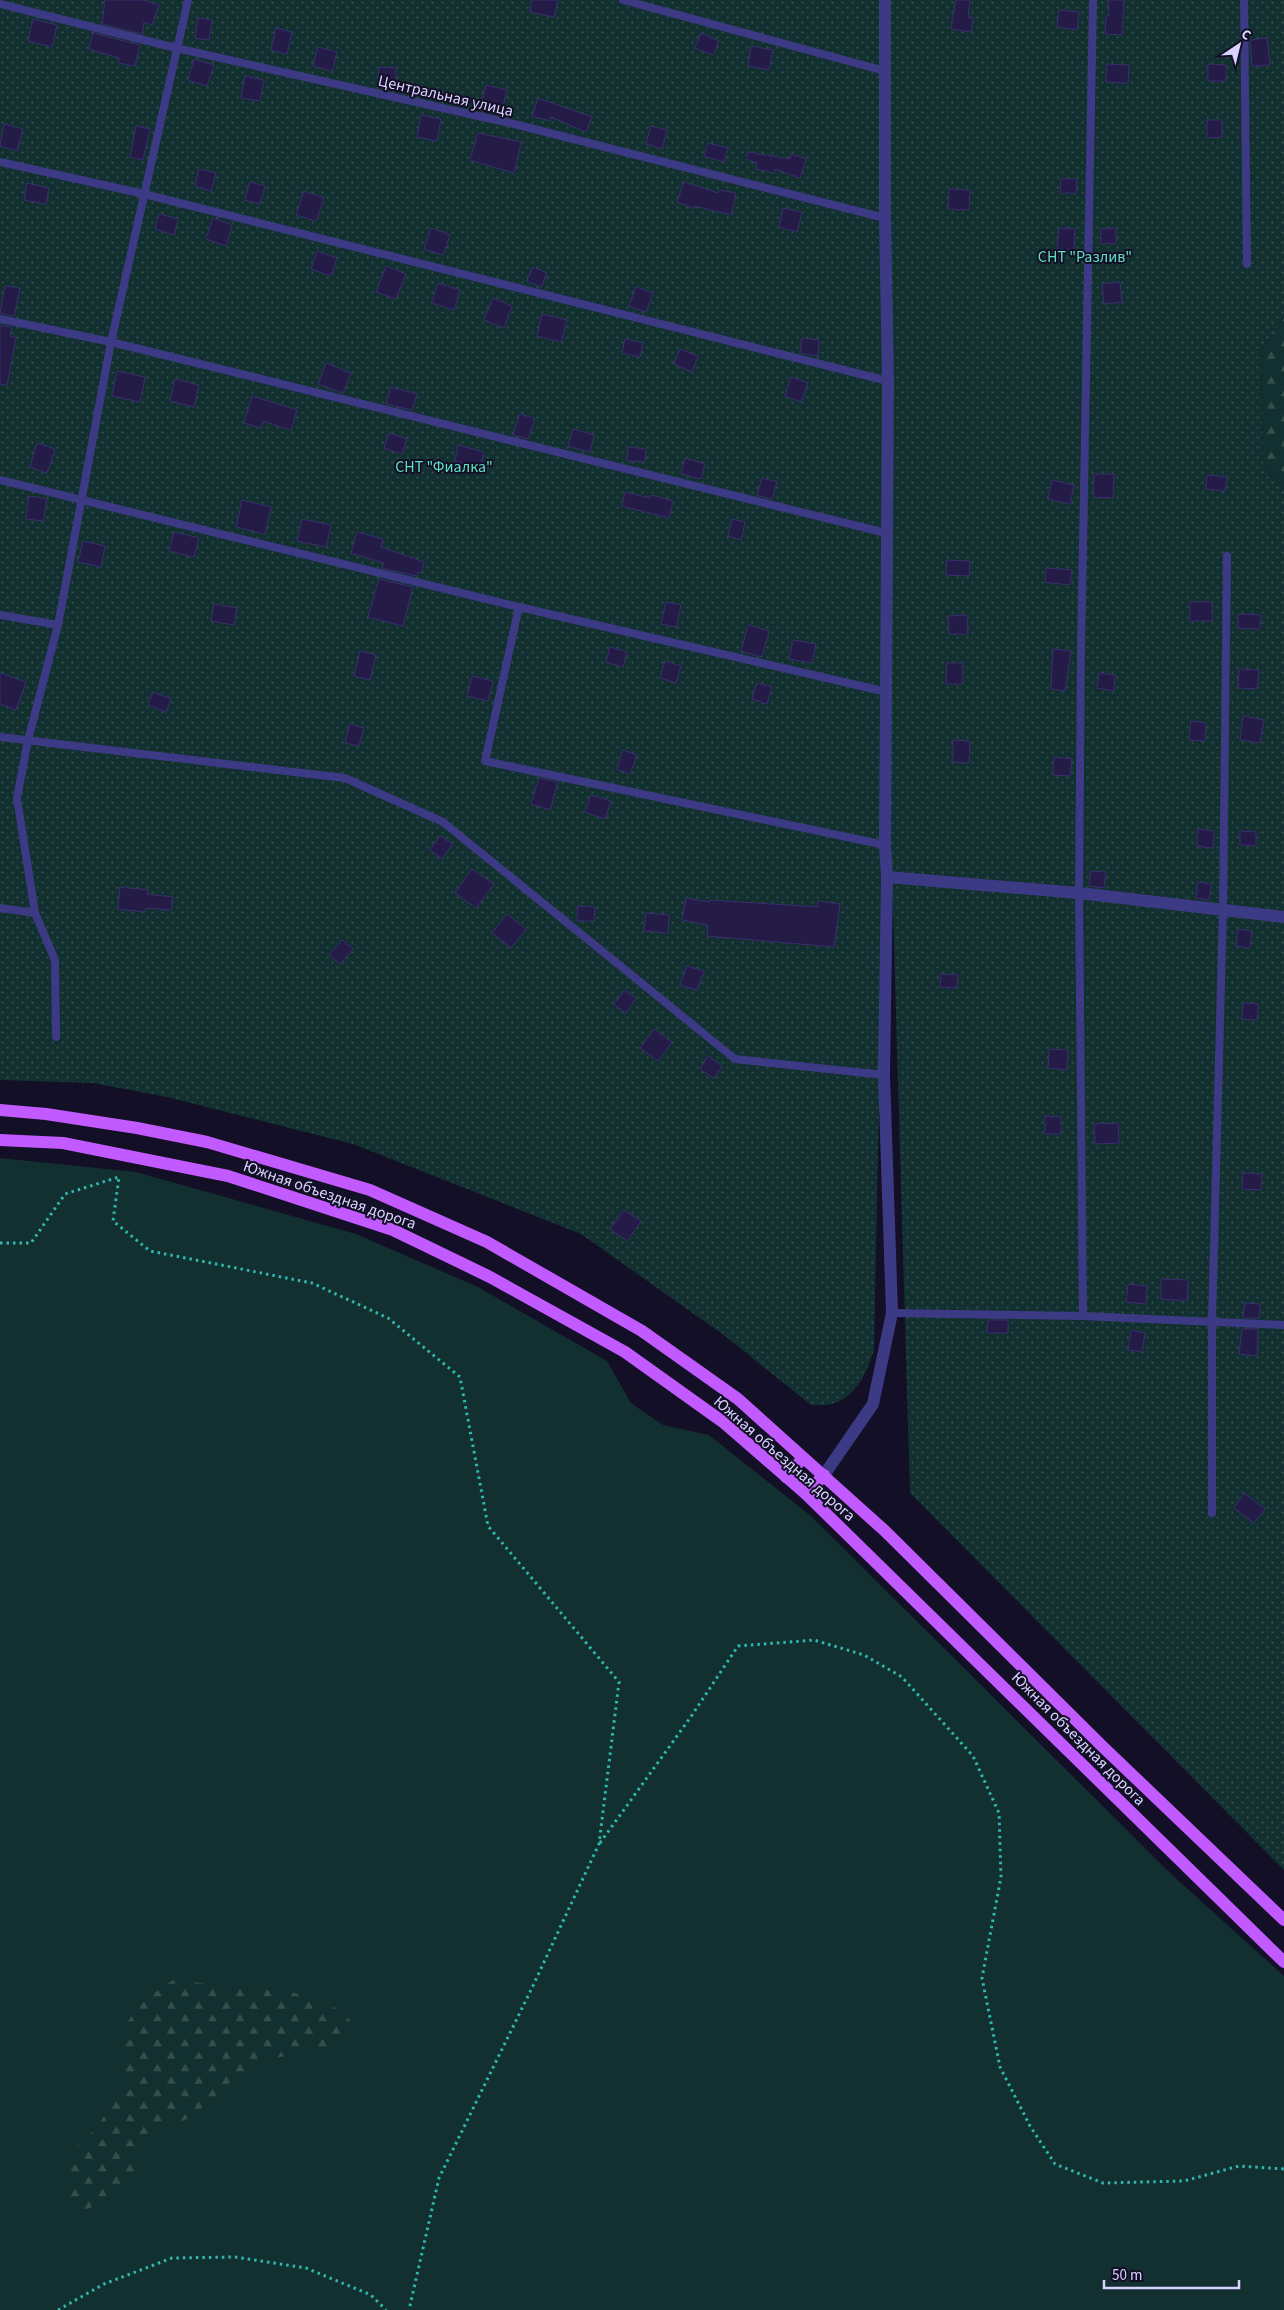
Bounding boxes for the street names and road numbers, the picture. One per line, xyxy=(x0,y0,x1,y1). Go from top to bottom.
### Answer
street label: Центральная улица xyxy=(376,70,516,122)
street label: Южная объездная дорога xyxy=(240,1155,419,1235)
street label: Южная объездная дорога xyxy=(709,1391,860,1527)
street label: Южная объездная дорога xyxy=(1006,1667,1150,1811)

